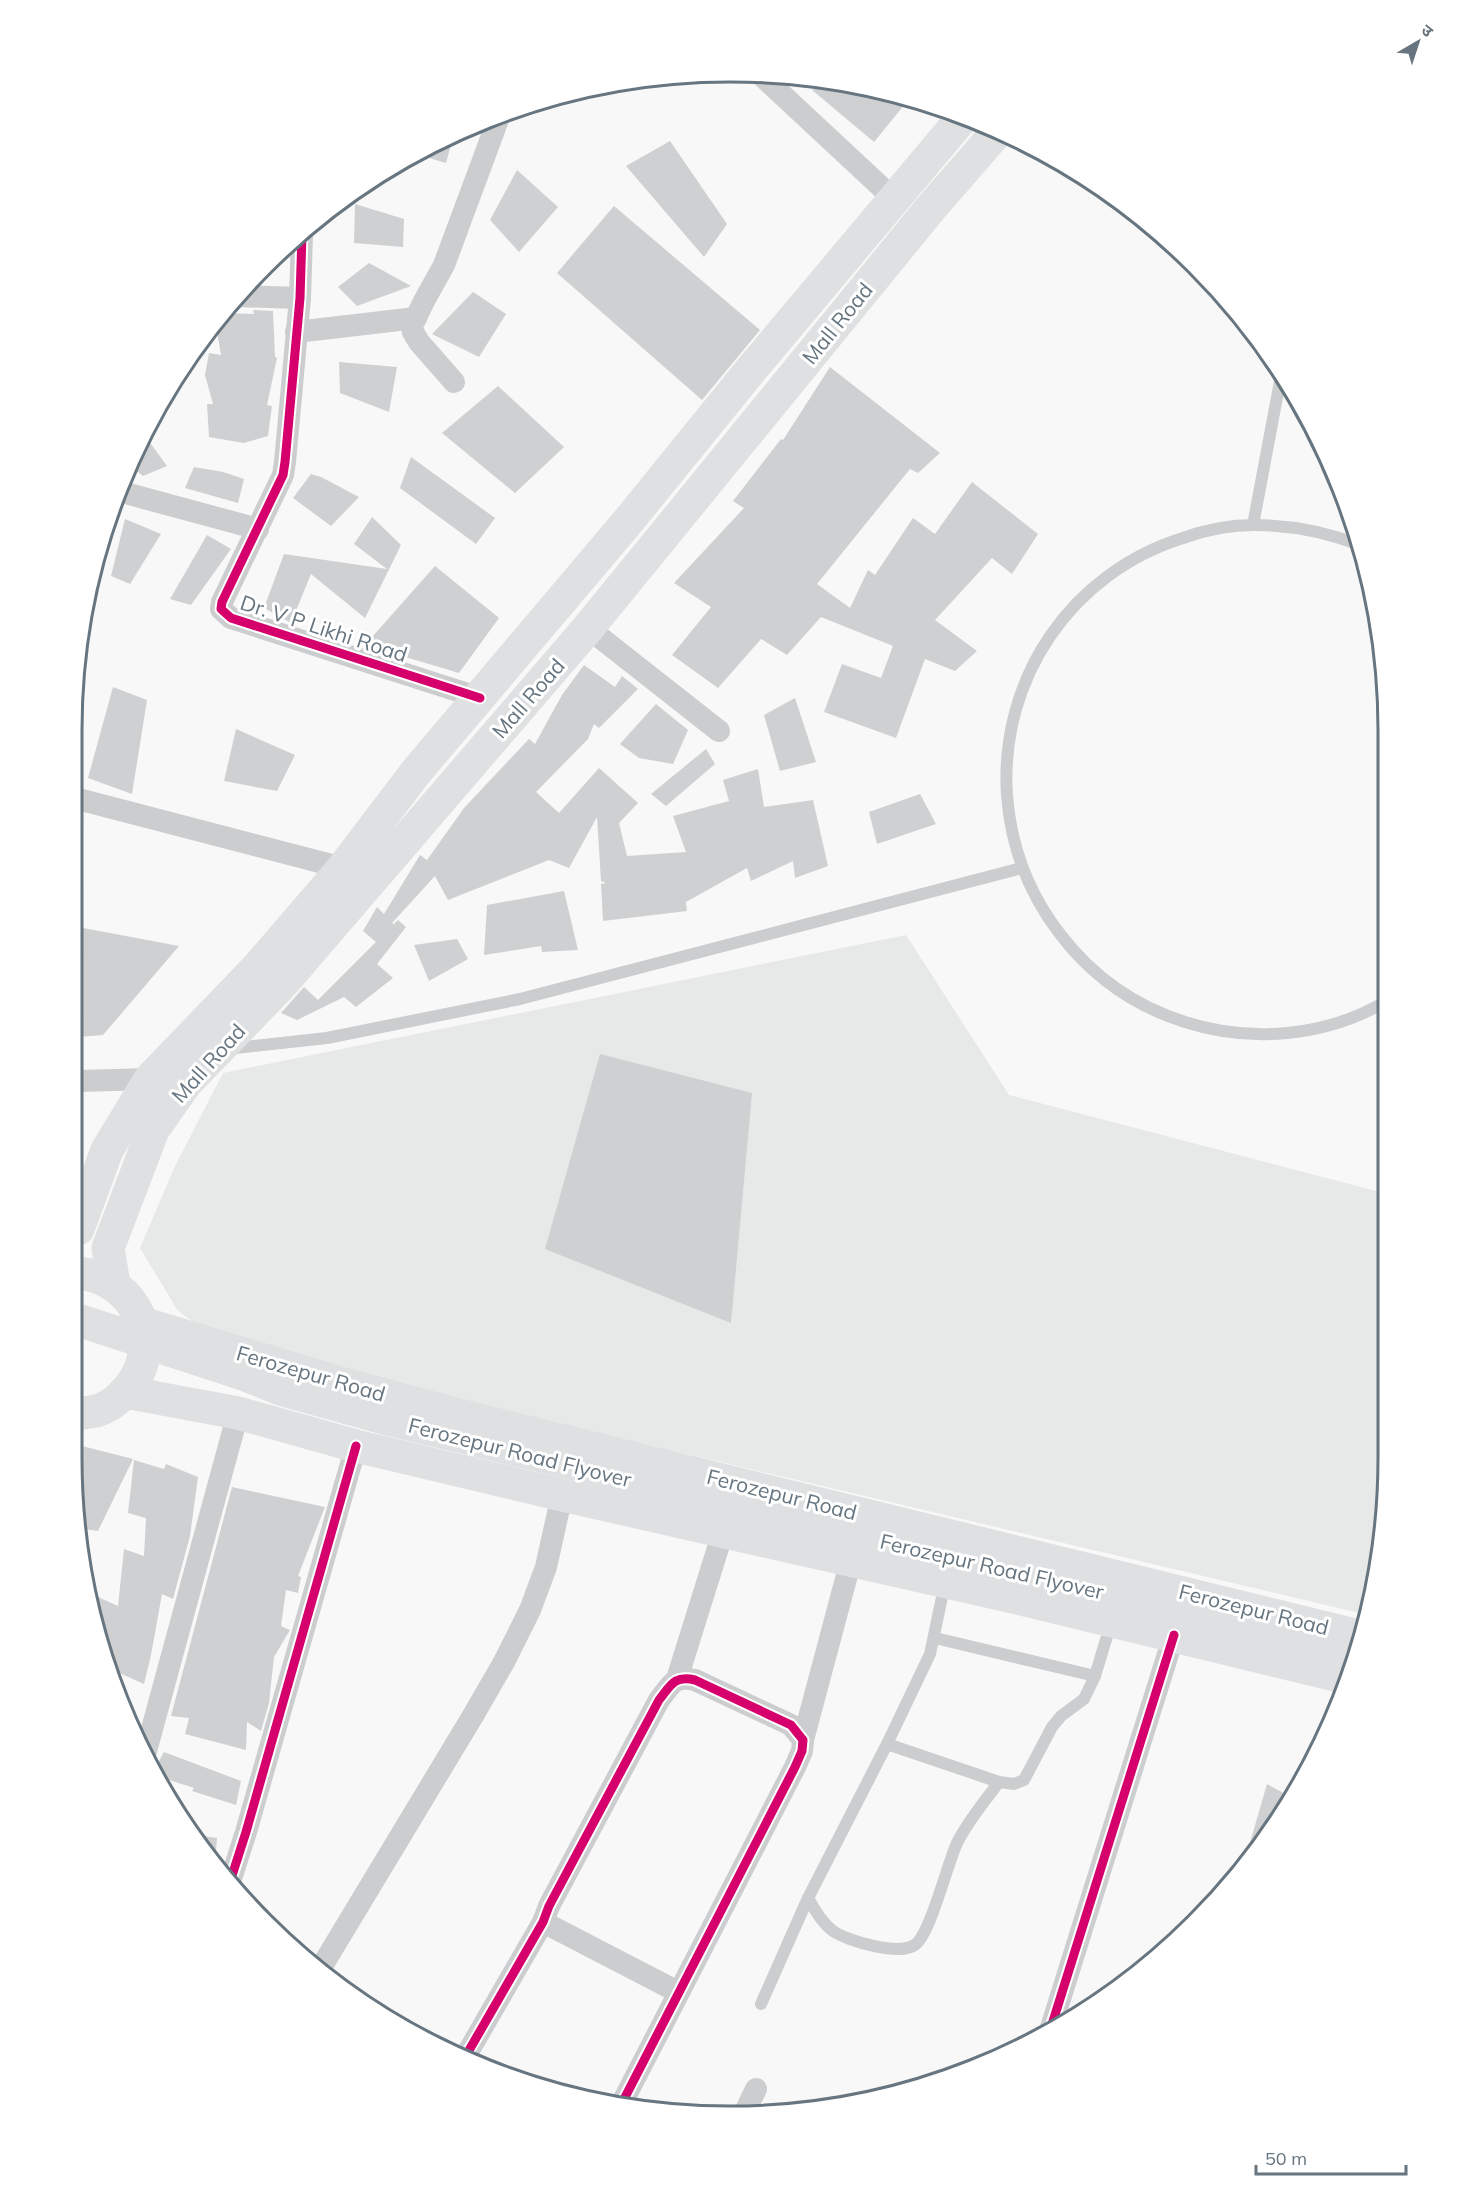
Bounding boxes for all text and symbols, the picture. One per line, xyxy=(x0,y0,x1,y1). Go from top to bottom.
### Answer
north arrow xyxy=(1388,12,1448,72)
text: उ xyxy=(1418,20,1438,41)
street label: Mall Road xyxy=(796,277,878,369)
street label: Dr. V P Likhi Road xyxy=(237,589,411,667)
street label: Mall Road xyxy=(486,653,570,743)
street label: Mall Road xyxy=(166,1018,250,1108)
street label: Ferozepur Road xyxy=(234,1339,388,1407)
street label: Ferozepur Road Flyover xyxy=(406,1412,634,1492)
street label: Ferozepur Road xyxy=(704,1463,860,1525)
street label: Ferozepur Road Flyover xyxy=(878,1528,1107,1604)
street label: Ferozepur Road xyxy=(1176,1578,1332,1640)
scale bar xyxy=(1256,2138,1406,2176)
text: 50 m xyxy=(1265,2147,1307,2170)

